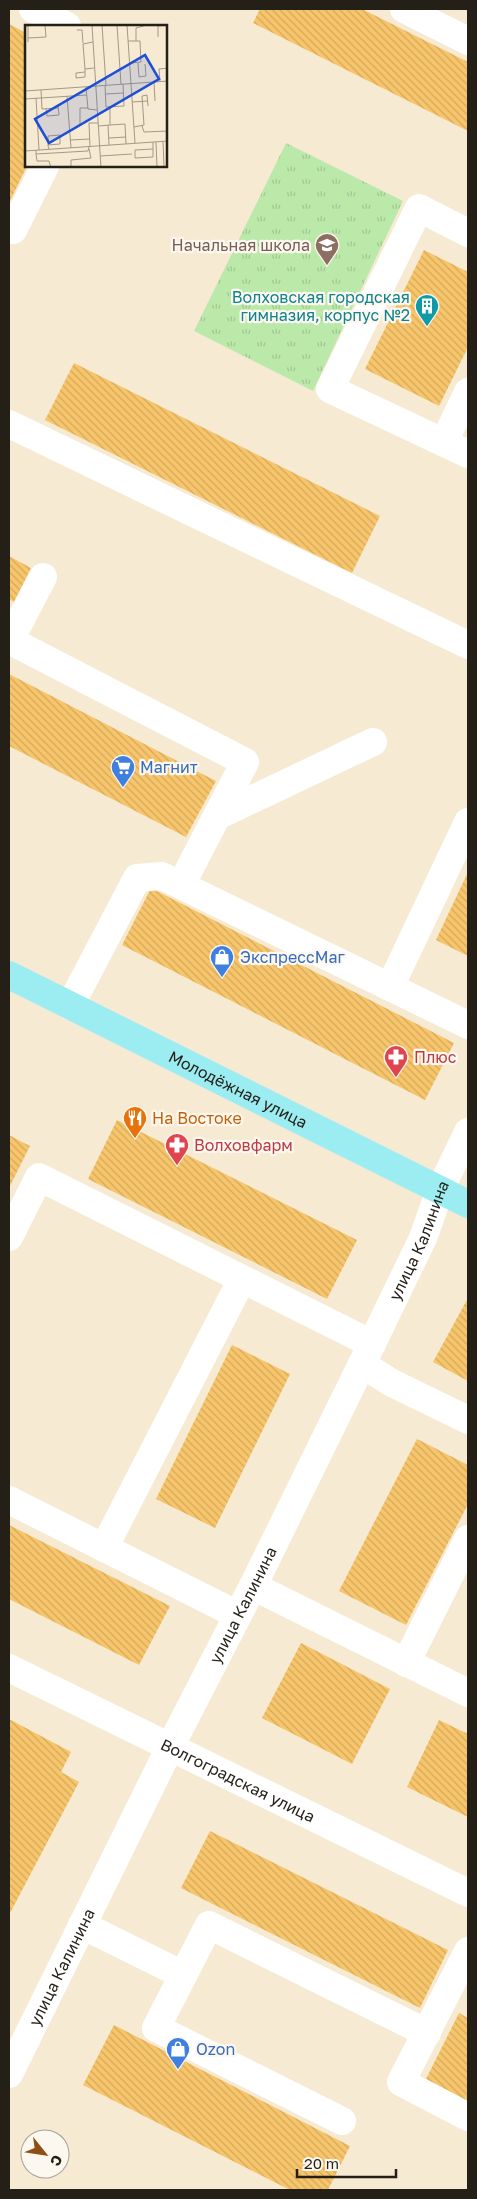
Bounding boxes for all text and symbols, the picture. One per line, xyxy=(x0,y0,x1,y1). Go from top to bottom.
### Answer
inset map xyxy=(25,25,168,168)
school or university icon: Начальная школа xyxy=(314,232,340,266)
place label: Начальная школа xyxy=(172,235,310,255)
place label: Волховская городская гимназия, корпус №2 xyxy=(232,287,410,325)
building icon: Волховская городская гимназия, корпус №2 xyxy=(414,293,440,327)
supermarket icon: Магнит xyxy=(110,754,136,788)
place label: Магнит xyxy=(140,757,198,777)
shop icon: ЭкспрессМаг xyxy=(209,944,235,978)
place label: ЭкспрессМаг xyxy=(240,947,345,967)
pharmacy icon: Плюс xyxy=(383,1044,409,1078)
street label: Молодёжная улица xyxy=(165,1046,311,1132)
place label: Плюс xyxy=(414,1047,457,1067)
restaurant icon: На Востоке xyxy=(122,1105,148,1139)
place label: На Востоке xyxy=(152,1108,242,1128)
pharmacy icon: Волховфарм xyxy=(164,1132,190,1166)
place label: Волховфарм xyxy=(194,1135,293,1155)
street label: улица Калинина xyxy=(384,1177,453,1304)
street label: улица Калинина xyxy=(205,1543,281,1667)
street label: Волгоградская улица xyxy=(158,1734,318,1826)
street label: улица Калинина xyxy=(24,1905,99,2029)
shop icon: Ozon xyxy=(165,2036,191,2070)
place label: Ozon xyxy=(196,2039,235,2059)
north arrow xyxy=(20,2129,70,2179)
scale bar xyxy=(297,2146,396,2178)
text: С xyxy=(47,2152,67,2169)
text: 20 m xyxy=(304,2154,339,2172)

